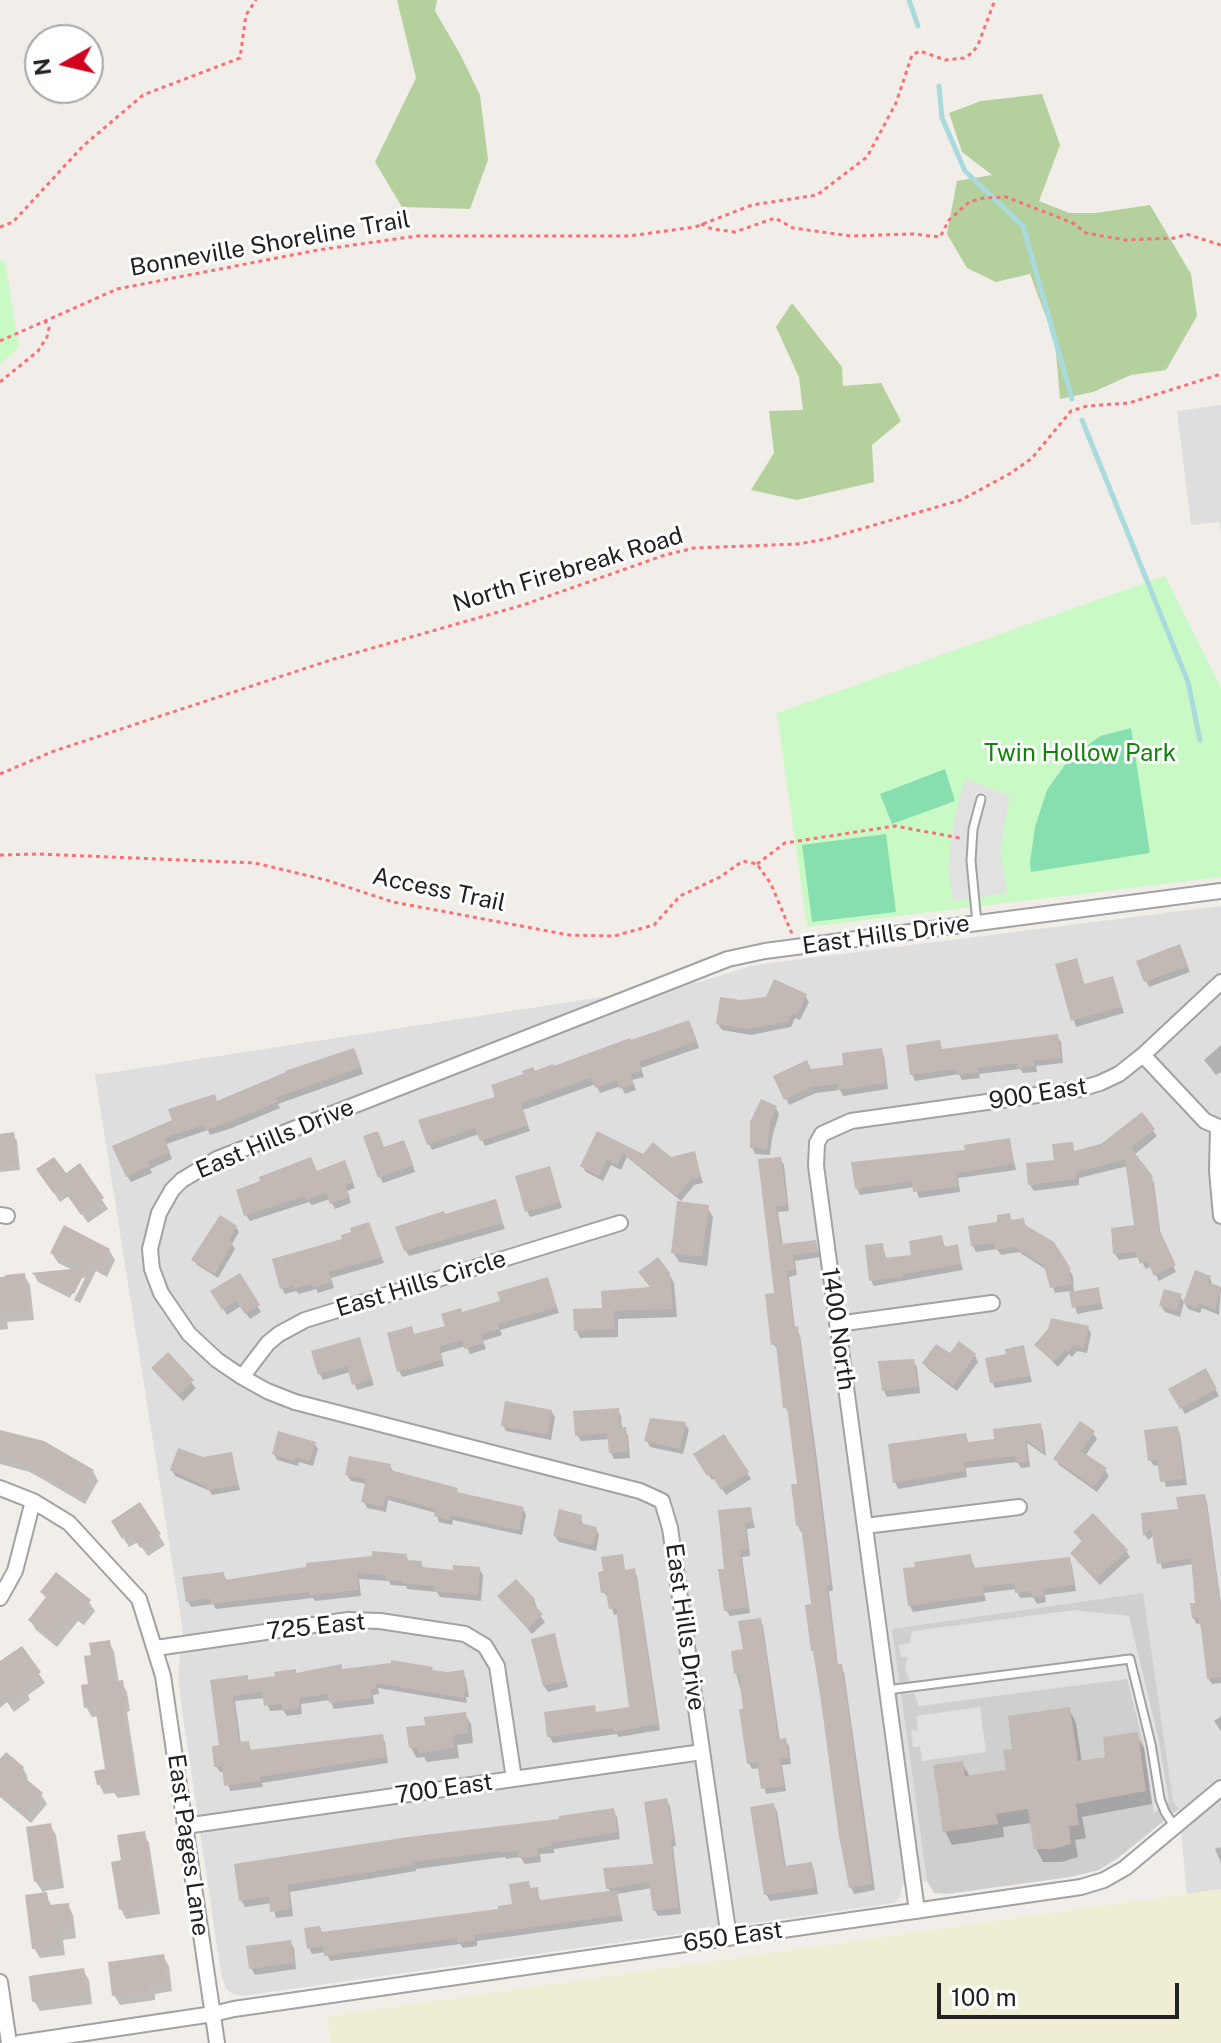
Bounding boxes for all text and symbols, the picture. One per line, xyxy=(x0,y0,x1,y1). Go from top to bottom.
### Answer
north arrow xyxy=(24,24,104,104)
text: N xyxy=(28,57,56,77)
street label: Bonneville Shoreline Trail xyxy=(128,205,412,283)
street label: North Firebreak Road xyxy=(449,521,687,619)
park label: Twin Hollow Park xyxy=(984,740,1176,768)
street label: Access Trail xyxy=(370,862,508,918)
street label: East Hills Drive xyxy=(800,909,972,961)
street label: 900 East xyxy=(987,1072,1089,1116)
street label: East Hills Drive xyxy=(192,1093,358,1185)
street label: East Hills Circle xyxy=(333,1244,509,1324)
street label: 1400 North xyxy=(815,1266,861,1392)
street label: East Hills Drive xyxy=(659,1541,711,1713)
street label: 725 East xyxy=(265,1607,367,1647)
street label: East Pages Lane xyxy=(161,1752,215,1938)
street label: 700 East xyxy=(393,1768,495,1810)
street label: 650 East xyxy=(682,1916,784,1958)
scale bar xyxy=(941,1967,1183,2017)
text: 100 m xyxy=(951,1983,1017,2011)

